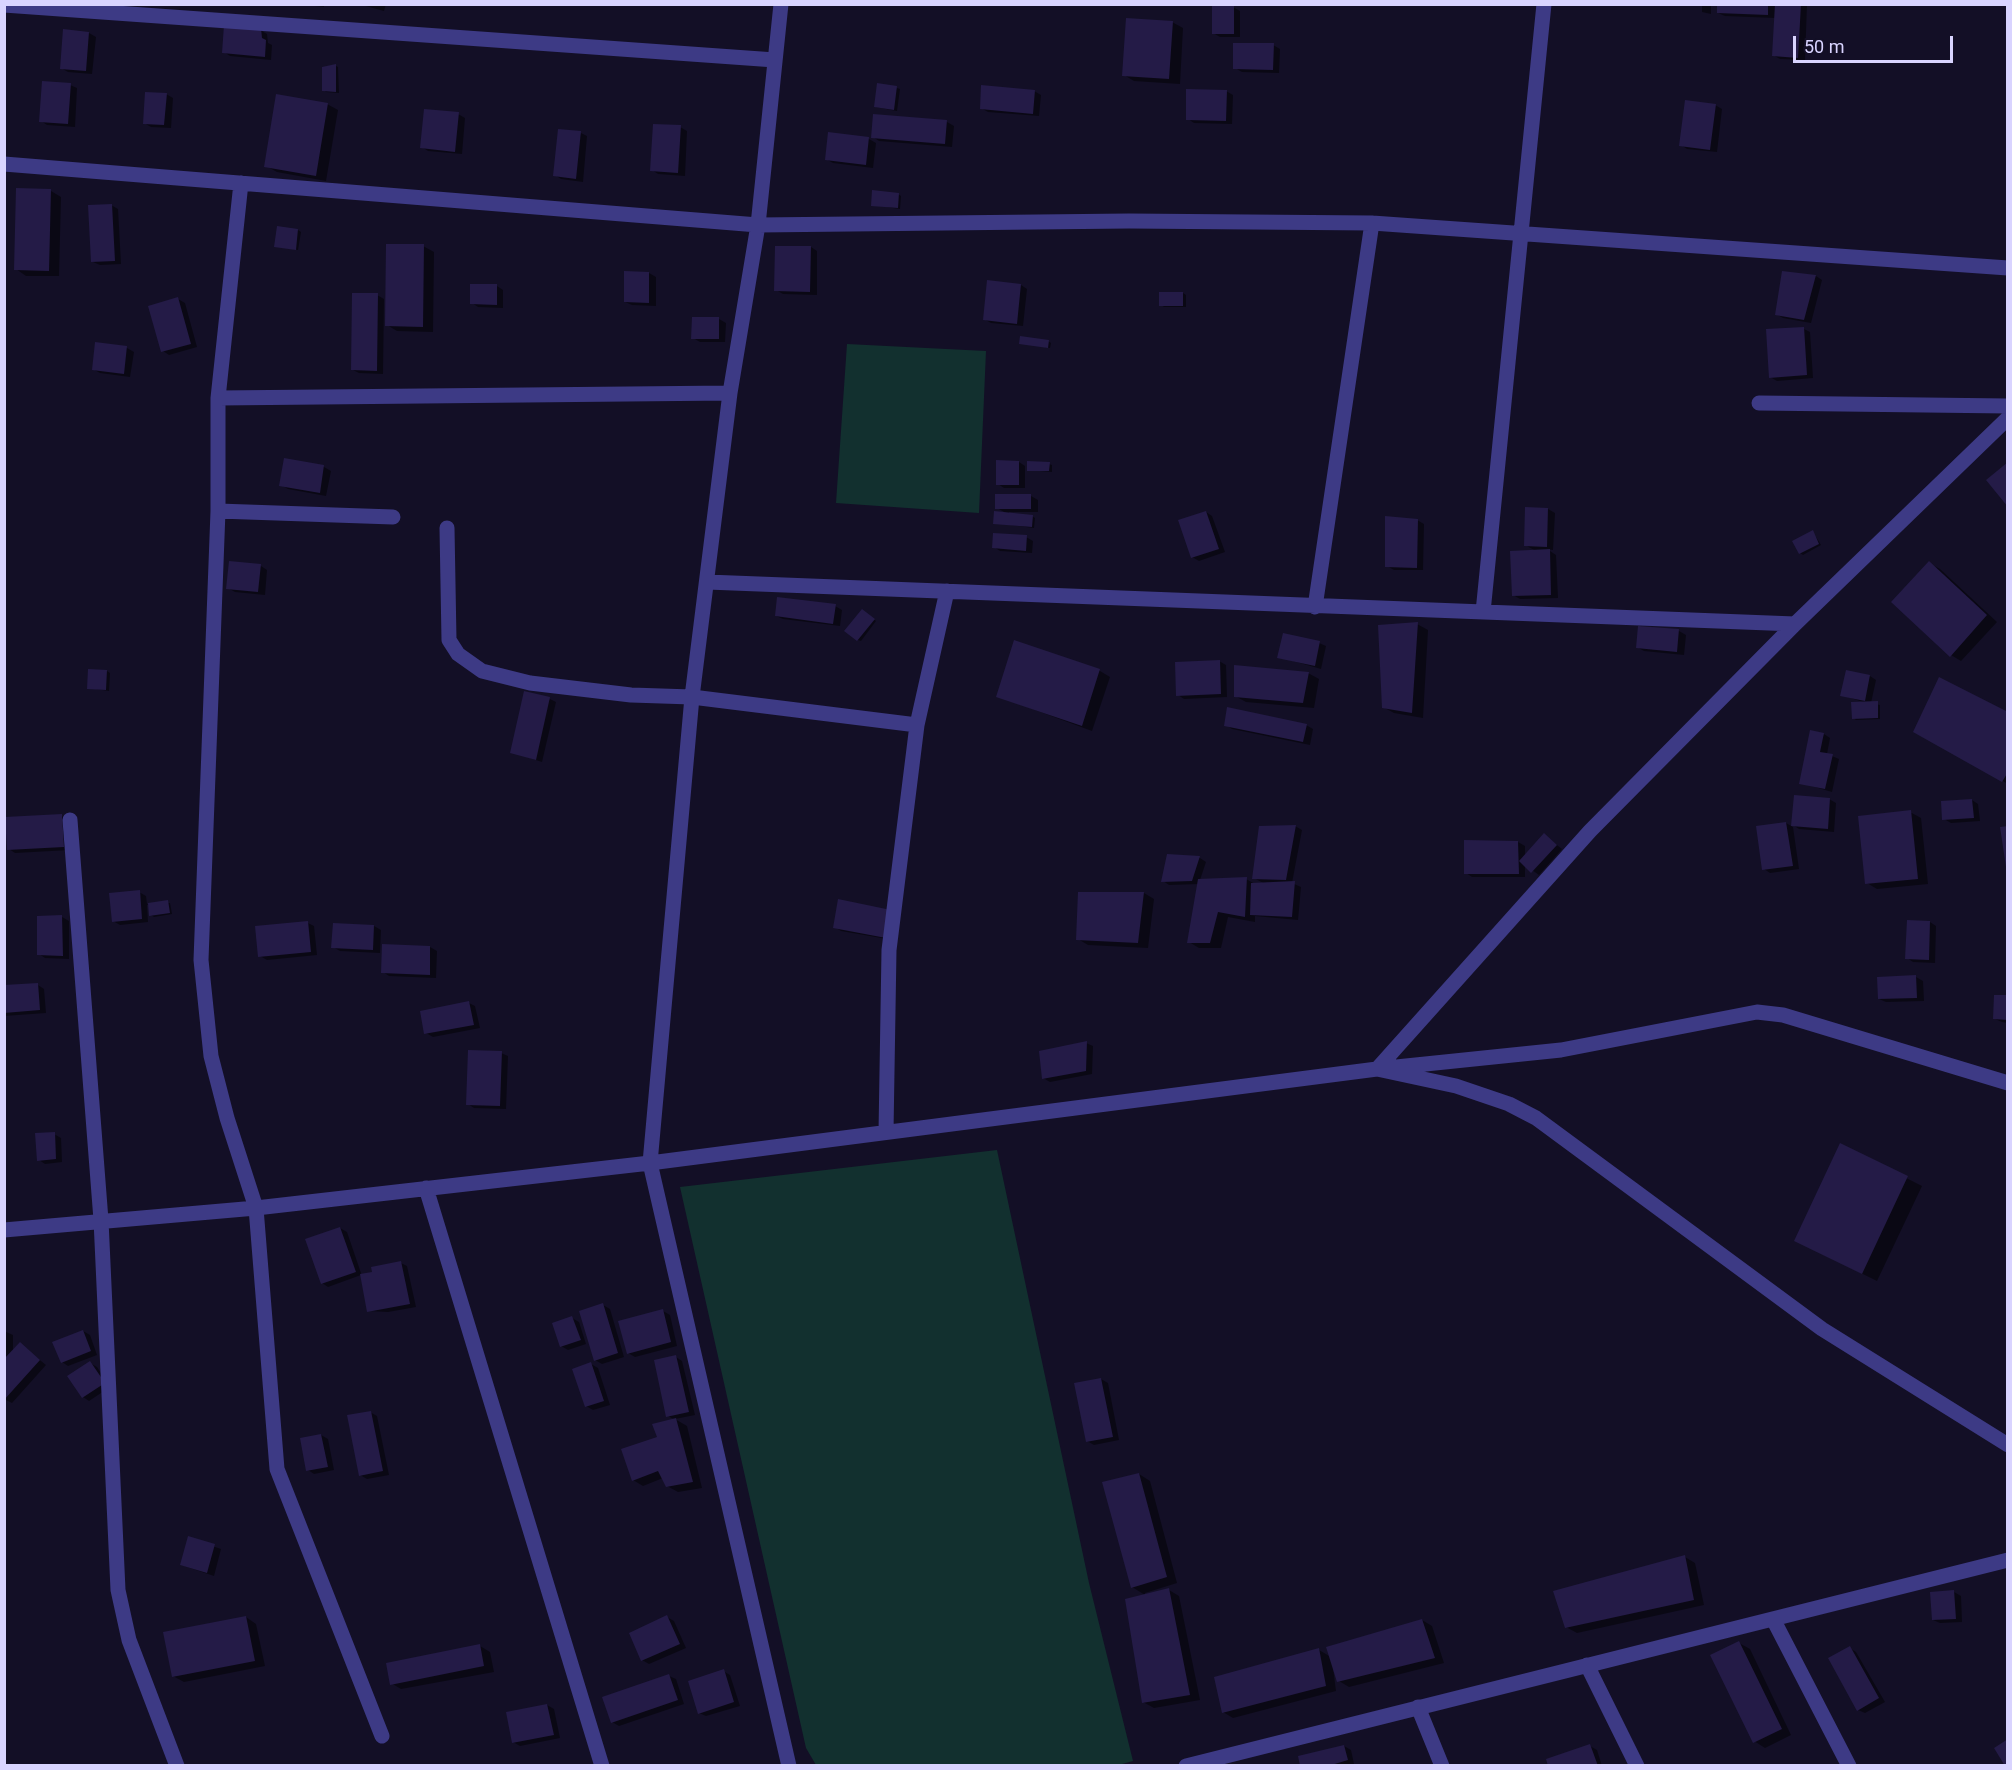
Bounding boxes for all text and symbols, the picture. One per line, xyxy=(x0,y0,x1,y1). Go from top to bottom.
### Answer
scale bar xyxy=(1796,24,1956,62)
text: 50 m xyxy=(1804,36,1844,57)

